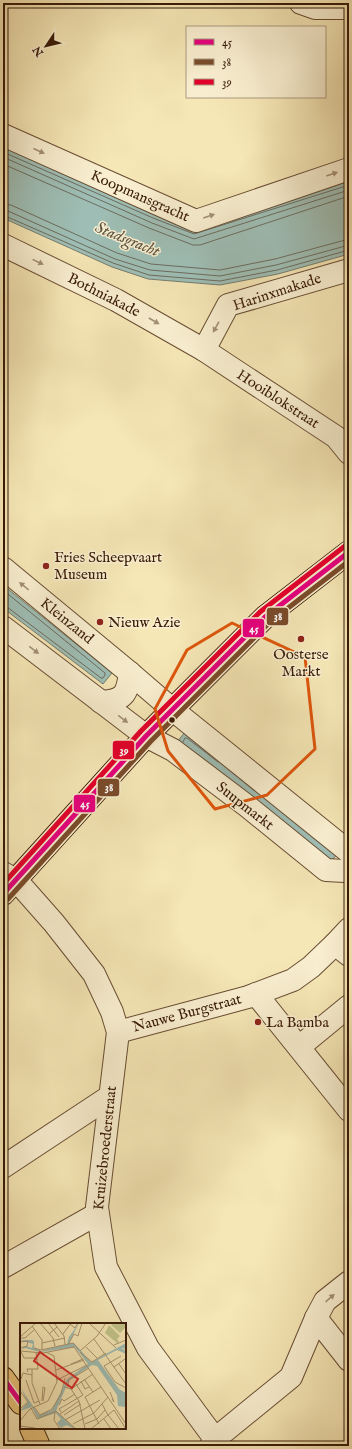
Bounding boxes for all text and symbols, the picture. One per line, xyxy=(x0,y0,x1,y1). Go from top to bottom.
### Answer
north arrow xyxy=(26,26,66,66)
legend xyxy=(186,26,326,98)
text: 45 xyxy=(222,35,233,50)
text: N xyxy=(30,43,48,60)
text: 38 xyxy=(222,55,231,70)
text: 39 xyxy=(222,75,232,90)
one-way arrow xyxy=(33,148,45,154)
street label: Koopmansgracht xyxy=(88,166,192,226)
one-way arrow xyxy=(326,171,338,177)
one-way arrow xyxy=(203,213,215,219)
water label: Stadsgracht xyxy=(92,218,163,262)
one-way arrow xyxy=(32,259,44,265)
street label: Bothniakade xyxy=(64,269,144,321)
street label: Harinxmakade xyxy=(230,269,324,315)
one-way arrow xyxy=(148,318,160,325)
one-way arrow xyxy=(213,321,220,333)
street label: Hooiblokstraat xyxy=(233,365,323,433)
place label: Fries Scheepvaart Museum xyxy=(54,548,162,584)
marker: Fries Scheepvaart Museum xyxy=(41,561,51,571)
one-way arrow xyxy=(19,582,30,591)
street label: Kleinzand xyxy=(36,594,98,649)
line badge: 38 xyxy=(266,607,289,626)
text: 38 xyxy=(274,610,282,624)
place label: Nieuw Azie xyxy=(108,613,181,632)
marker: Nieuw Azie xyxy=(95,617,105,627)
line badge: 45 xyxy=(242,618,265,638)
text: 45 xyxy=(248,622,259,636)
marker: Oosterse Markt xyxy=(296,634,306,644)
place label: Oosterse Markt xyxy=(273,645,329,681)
one-way arrow xyxy=(29,646,39,654)
one-way arrow xyxy=(118,715,129,723)
unlabelled marker xyxy=(167,715,177,725)
line badge: 39 xyxy=(112,740,135,760)
text: 39 xyxy=(120,744,129,758)
line badge: 38 xyxy=(97,778,120,797)
street label: Suupmarkt xyxy=(212,778,278,834)
text: 38 xyxy=(105,781,113,795)
line badge: 45 xyxy=(73,794,96,813)
text: 45 xyxy=(79,797,90,811)
street label: Nauwe Burgstraat xyxy=(130,989,244,1037)
place label: La Bamba xyxy=(266,1013,329,1032)
marker: La Bamba xyxy=(253,1017,263,1027)
street label: Kruizebroederstraat xyxy=(89,1085,121,1211)
one-way arrow xyxy=(325,1293,335,1302)
inset map xyxy=(20,1323,126,1429)

